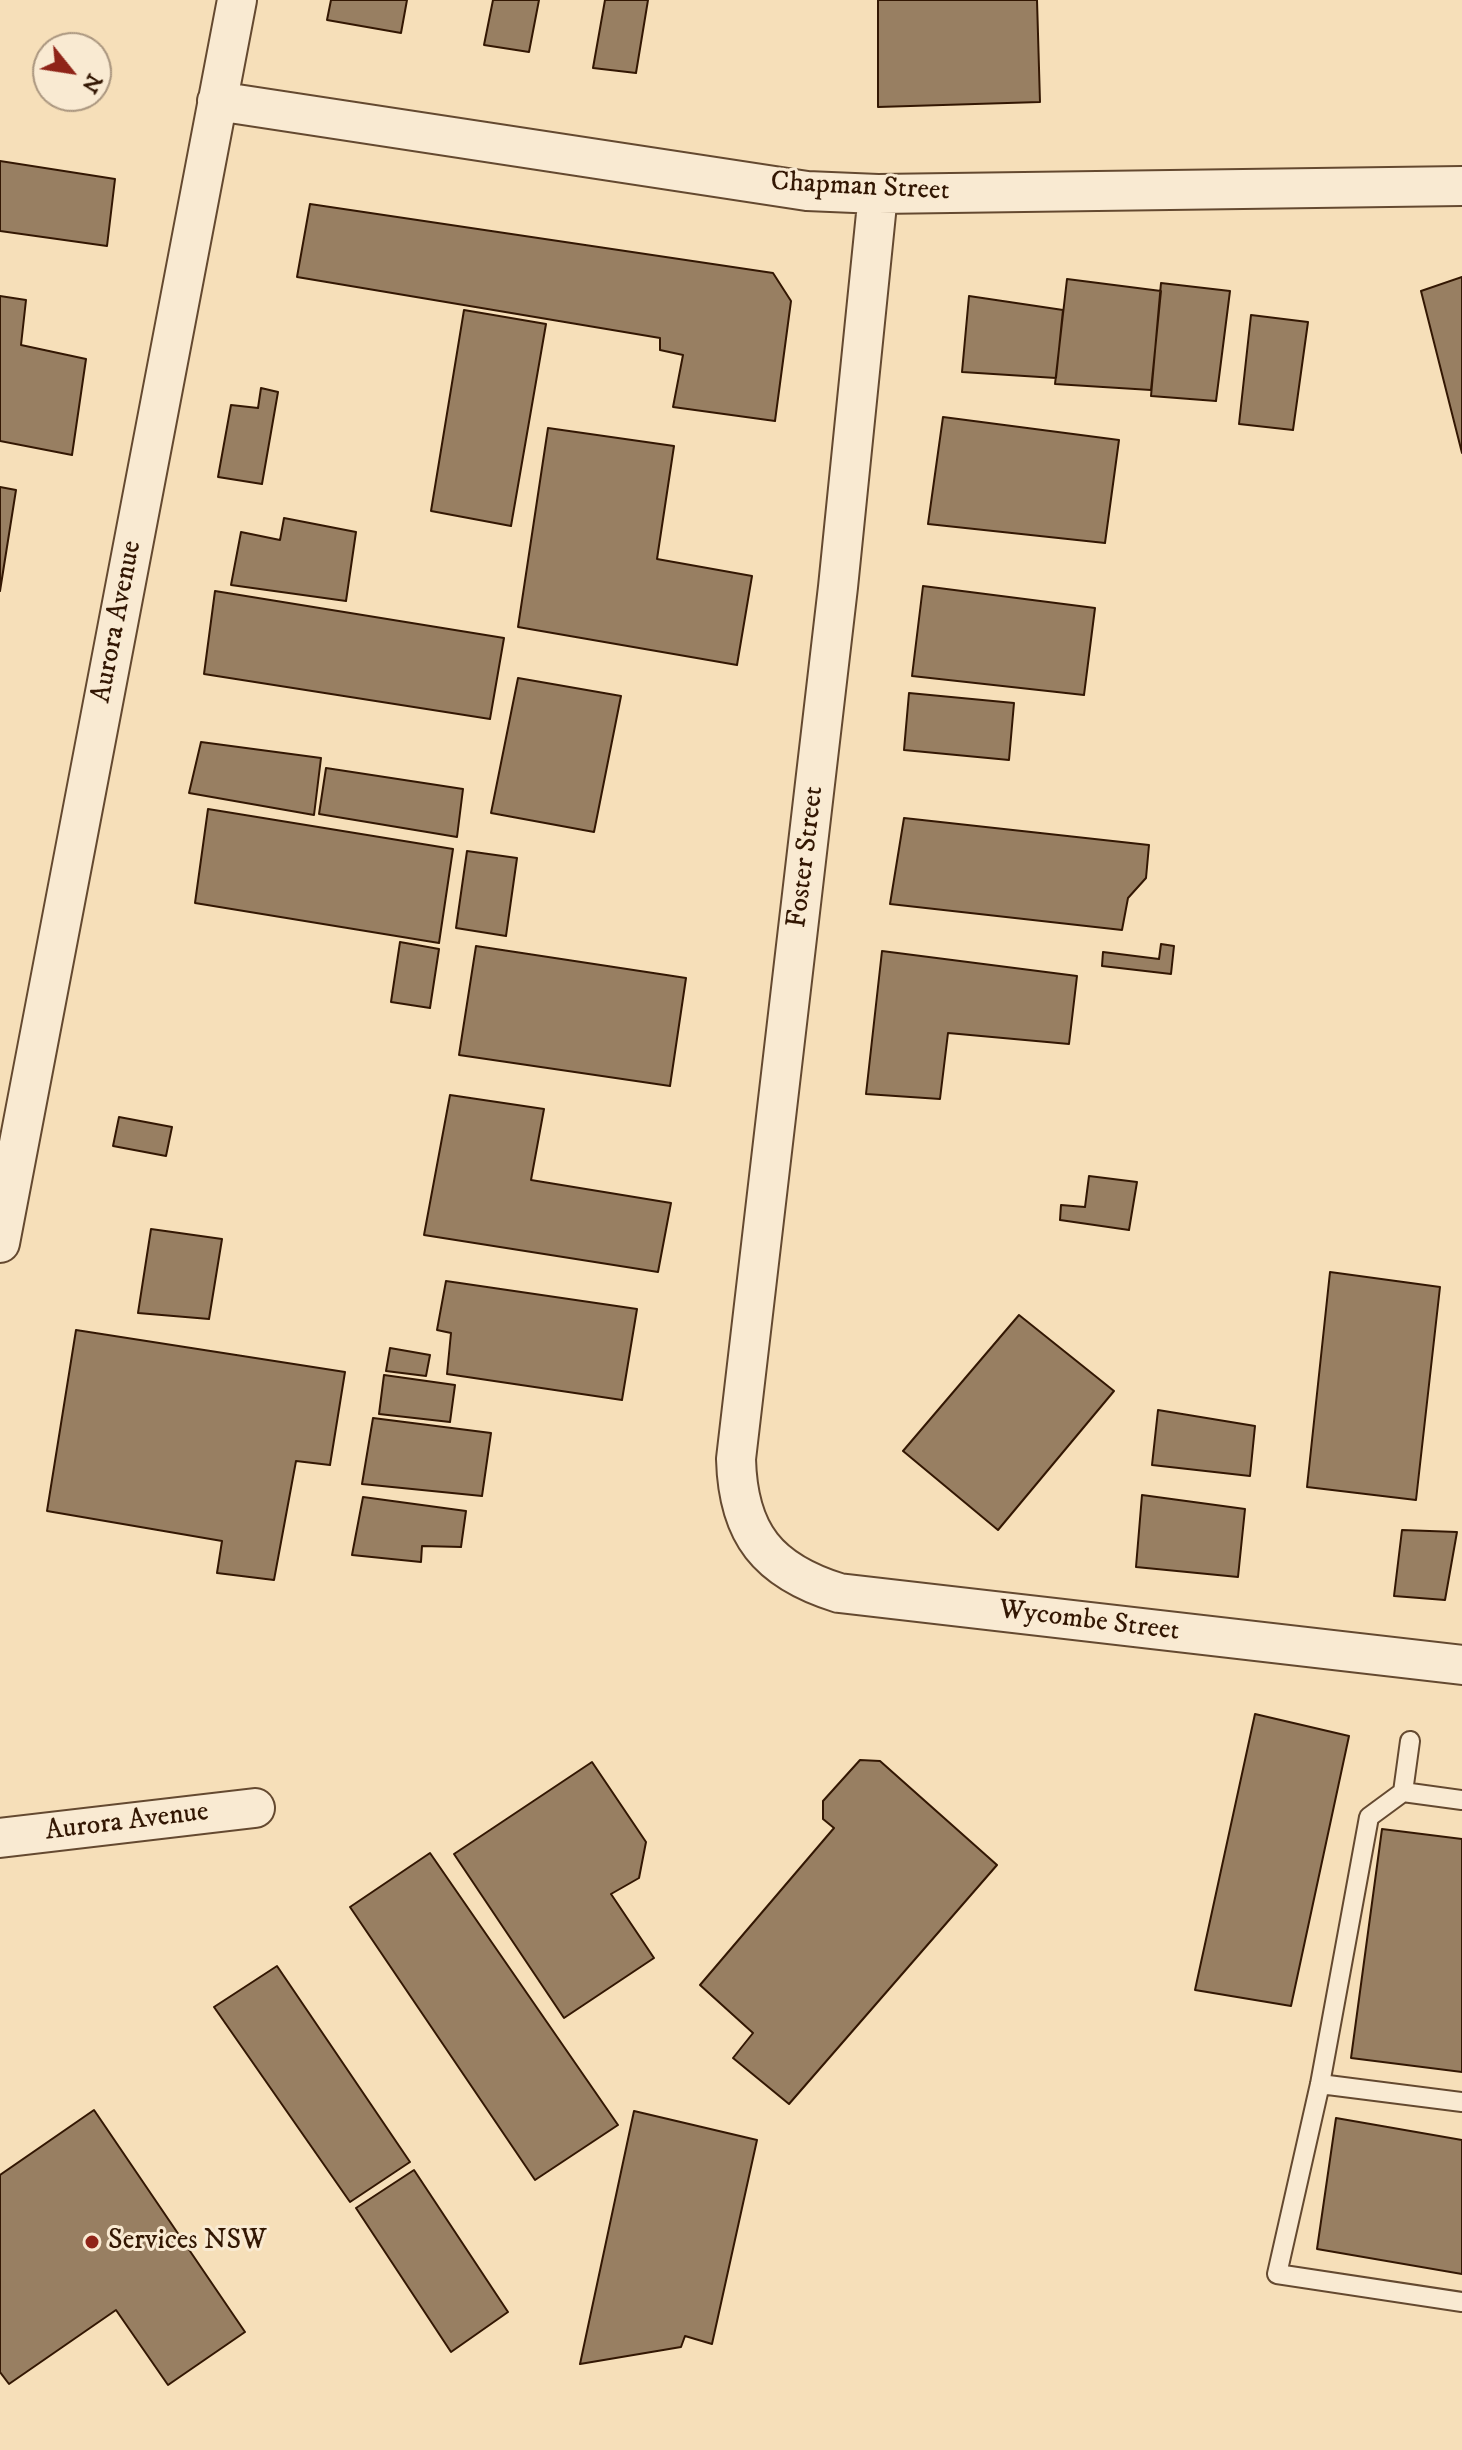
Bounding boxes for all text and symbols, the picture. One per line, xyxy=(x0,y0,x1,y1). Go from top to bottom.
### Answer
north arrow xyxy=(32,32,112,112)
text: N xyxy=(75,69,108,98)
street label: Chapman Street xyxy=(770,167,950,209)
street label: Aurora Avenue xyxy=(86,538,150,706)
street label: Foster Street xyxy=(782,784,832,930)
street label: Wycombe Street xyxy=(997,1594,1181,1650)
street label: Aurora Avenue xyxy=(43,1796,211,1850)
place label: Services NSW xyxy=(108,2225,267,2259)
marker: Services NSW xyxy=(83,2233,101,2251)

